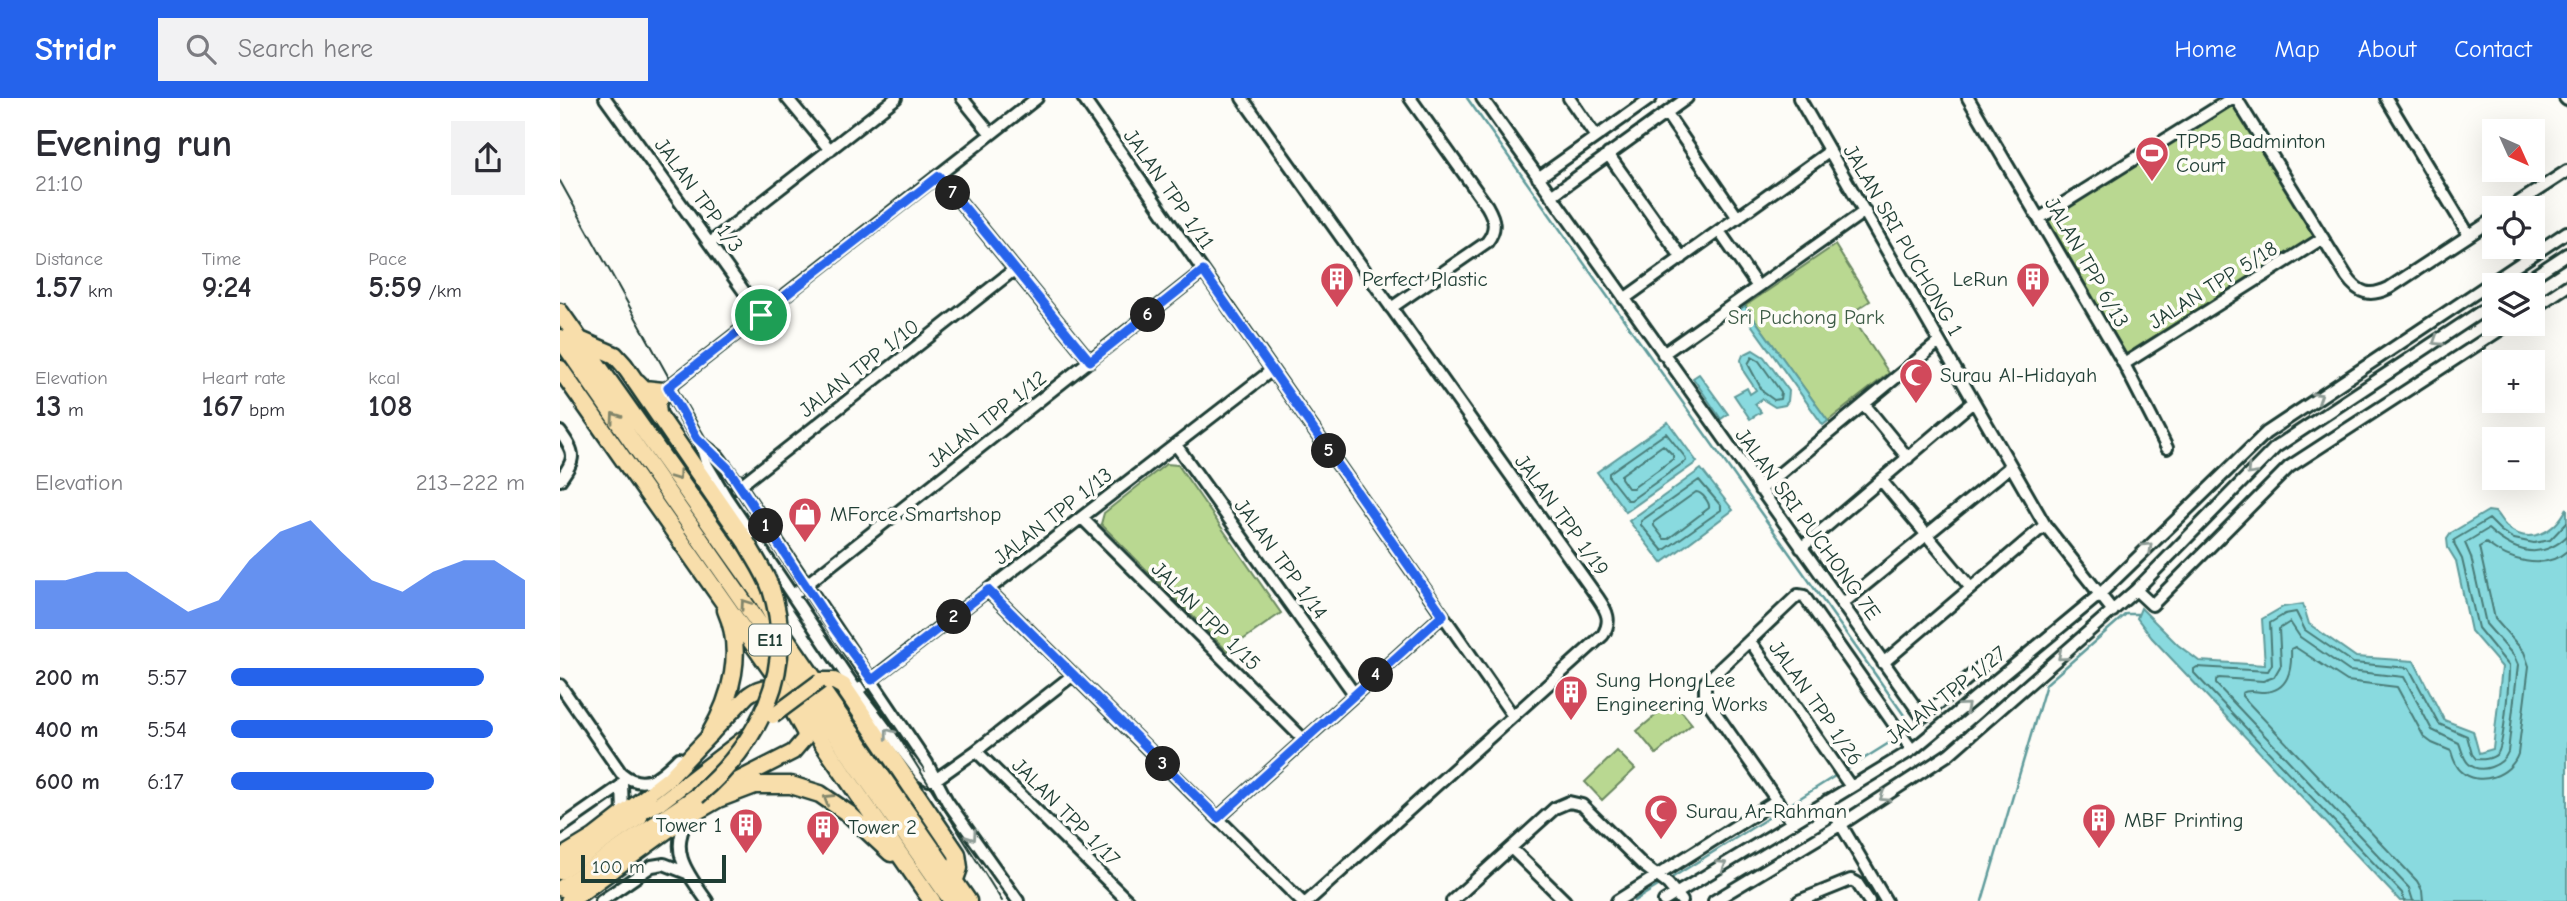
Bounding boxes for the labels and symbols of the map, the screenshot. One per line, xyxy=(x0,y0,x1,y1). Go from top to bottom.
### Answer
north arrow xyxy=(2482,119,2544,182)
street label: JALAN TPP 1/11 xyxy=(1119,124,1219,254)
place label: TPP5 Badminton Court xyxy=(2176,129,2326,177)
street label: JALAN TPP 1/3 xyxy=(650,133,748,257)
sports icon: TPP5 Badminton Court xyxy=(2133,134,2171,183)
street label: JALAN SRI PUCHONG 1 xyxy=(1838,140,1968,340)
pin: 7 xyxy=(936,176,970,210)
street label: JALAN TPP 6/13 xyxy=(2040,193,2134,331)
street label: JALAN TPP 5/18 xyxy=(2145,236,2281,334)
building icon: Perfect Plastic xyxy=(1318,260,1356,309)
building icon: LeRun xyxy=(2014,260,2052,309)
place label: Perfect Plastic xyxy=(1362,267,1488,291)
place label: LeRun xyxy=(1952,267,2008,291)
pin xyxy=(731,285,791,345)
pin: 6 xyxy=(1130,298,1166,332)
park label: Sri Puchong Park xyxy=(1728,305,1884,329)
street label: JALAN TPP 1/10 xyxy=(794,314,924,422)
one-way arrow xyxy=(2432,332,2445,345)
mosque icon: Surau Al-Hidayah xyxy=(1897,356,1935,405)
place label: Surau Al-Hidayah xyxy=(1940,363,2097,387)
street label: JALAN TPP 1/12 xyxy=(923,365,1051,473)
one-way arrow xyxy=(2311,392,2324,405)
one-way arrow xyxy=(611,412,623,425)
street label: JALAN SRI PUCHONG 7E xyxy=(1730,424,1886,624)
pin: 5 xyxy=(1312,434,1346,468)
street label: JALAN TPP 1/19 xyxy=(1510,450,1614,580)
street label: JALAN TPP 1/13 xyxy=(989,462,1117,570)
one-way arrow xyxy=(2247,463,2260,476)
one-way arrow xyxy=(669,468,681,480)
street label: JALAN TPP 1/14 xyxy=(1229,494,1333,624)
shop icon: MForce Smartshop xyxy=(786,495,824,544)
place label: MForce Smartshop xyxy=(830,502,1001,526)
pin: 1 xyxy=(748,508,784,544)
one-way arrow xyxy=(2140,542,2153,555)
street label: JALAN TPP 1/15 xyxy=(1147,557,1265,675)
one-way arrow xyxy=(741,599,753,612)
pin: 2 xyxy=(936,600,972,634)
road number: E11 xyxy=(749,624,791,656)
street label: JALAN TPP 1/26 xyxy=(1764,636,1868,770)
street label: JALAN TPP 1/27 xyxy=(1881,641,2011,749)
one-way arrow xyxy=(2057,648,2070,660)
pin: 4 xyxy=(1358,658,1394,692)
place label: Sung Hong Lee Engineering Works xyxy=(1596,668,1767,716)
building icon: Sung Hong Lee Engineering Works xyxy=(1552,673,1590,722)
one-way arrow xyxy=(1957,703,1970,715)
one-way arrow xyxy=(884,728,897,741)
pin: 3 xyxy=(1146,746,1180,782)
street label: JALAN TPP 1/17 xyxy=(1007,753,1125,871)
one-way arrow xyxy=(1879,789,1892,801)
mosque icon: Surau Ar-Rahman xyxy=(1642,792,1680,841)
one-way arrow xyxy=(823,795,836,808)
place label: Surau Ar-Rahman xyxy=(1686,799,1847,823)
building icon: MBF Printing xyxy=(2080,801,2118,850)
building icon: Tower 1 xyxy=(727,806,765,855)
building icon: Tower 2 xyxy=(804,808,842,857)
place label: MBF Printing xyxy=(2124,808,2244,832)
place label: Tower 1 xyxy=(656,813,722,837)
place label: Tower 2 xyxy=(848,815,917,839)
one-way arrow xyxy=(964,829,977,841)
scale bar xyxy=(581,852,726,884)
one-way arrow xyxy=(1714,861,1727,874)

